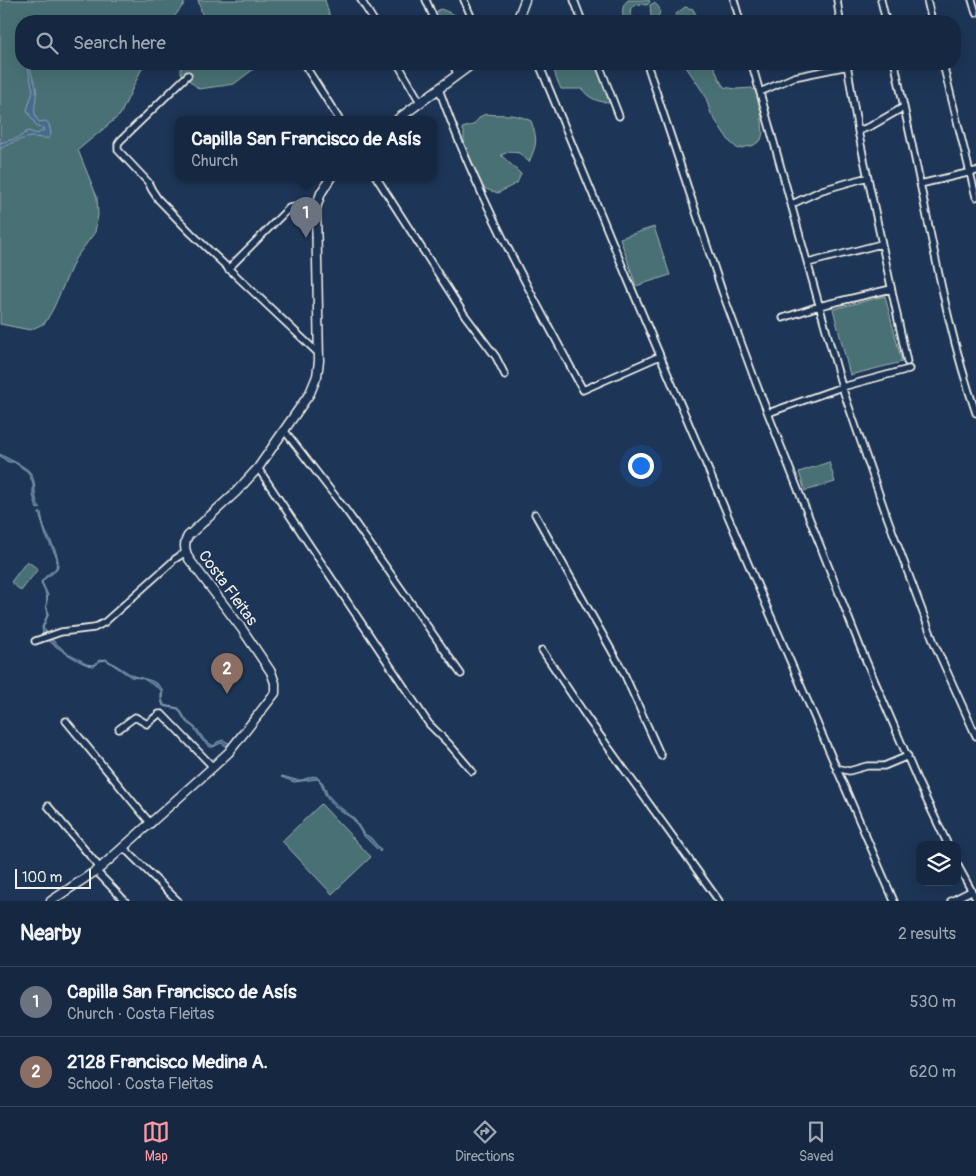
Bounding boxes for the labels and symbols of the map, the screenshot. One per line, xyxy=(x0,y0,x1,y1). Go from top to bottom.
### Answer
pin: 1 xyxy=(290,197,322,238)
your location xyxy=(628,453,654,479)
street label: Costa Fleitas xyxy=(194,546,262,630)
pin: 2 xyxy=(211,653,243,694)
scale bar xyxy=(15,866,91,889)

